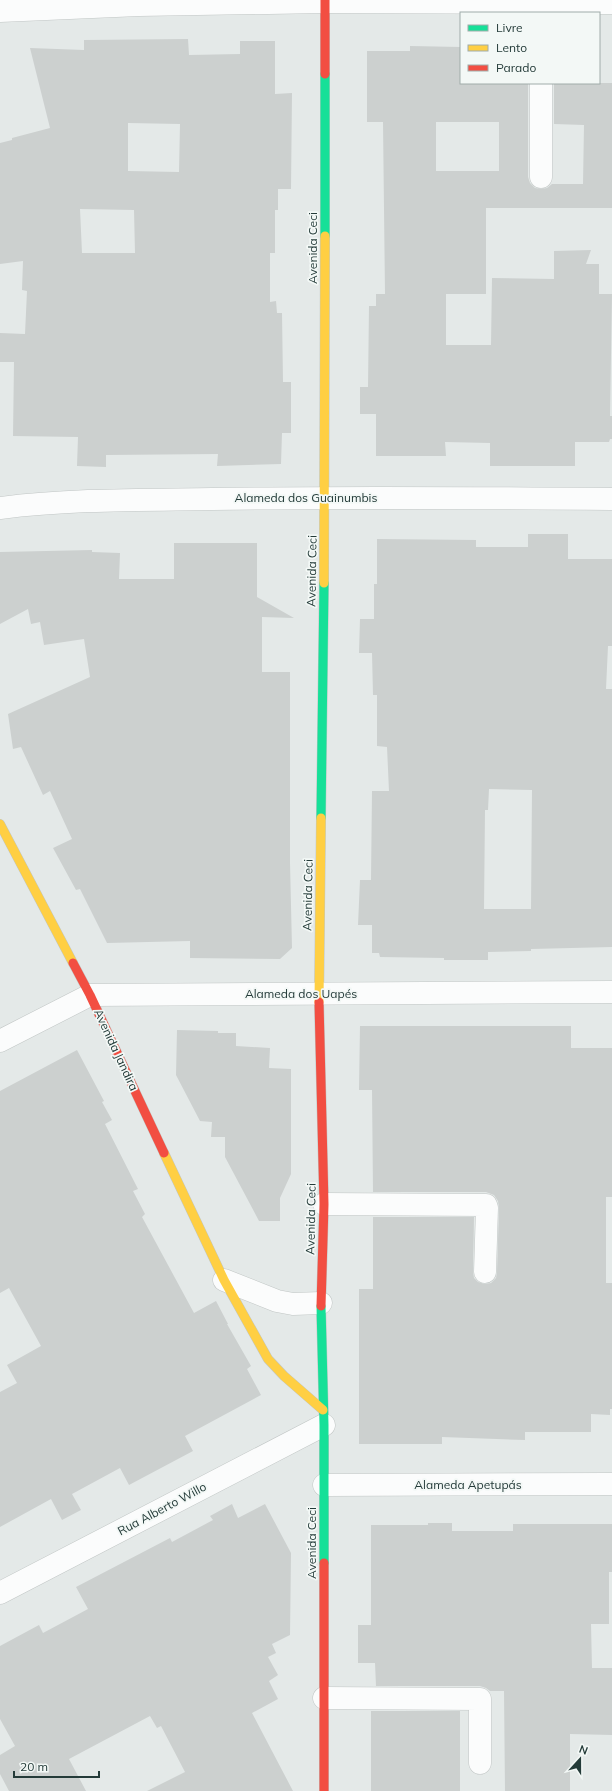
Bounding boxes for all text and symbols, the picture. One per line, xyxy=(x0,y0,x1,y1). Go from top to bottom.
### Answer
legend xyxy=(460,12,600,84)
text: Livre xyxy=(496,20,523,35)
text: Lento xyxy=(496,40,527,55)
text: Parado xyxy=(496,60,536,75)
street label: Avenida Ceci xyxy=(305,212,320,284)
street label: Alameda dos Guainumbis xyxy=(235,490,377,505)
street label: Avenida Ceci xyxy=(303,535,320,607)
street label: Avenida Ceci xyxy=(299,859,316,931)
street label: Alameda dos Uapés xyxy=(245,986,357,1001)
street label: Avenida Jandira xyxy=(91,1007,142,1093)
street label: Avenida Ceci xyxy=(302,1183,319,1255)
street label: Alameda Apetupás xyxy=(414,1477,522,1492)
street label: Rua Alberto Willo xyxy=(115,1479,209,1538)
street label: Avenida Ceci xyxy=(304,1507,319,1579)
north arrow xyxy=(560,1739,600,1779)
text: N xyxy=(577,1742,590,1758)
scale bar xyxy=(14,1753,99,1779)
text: 20 m xyxy=(20,1759,48,1774)

